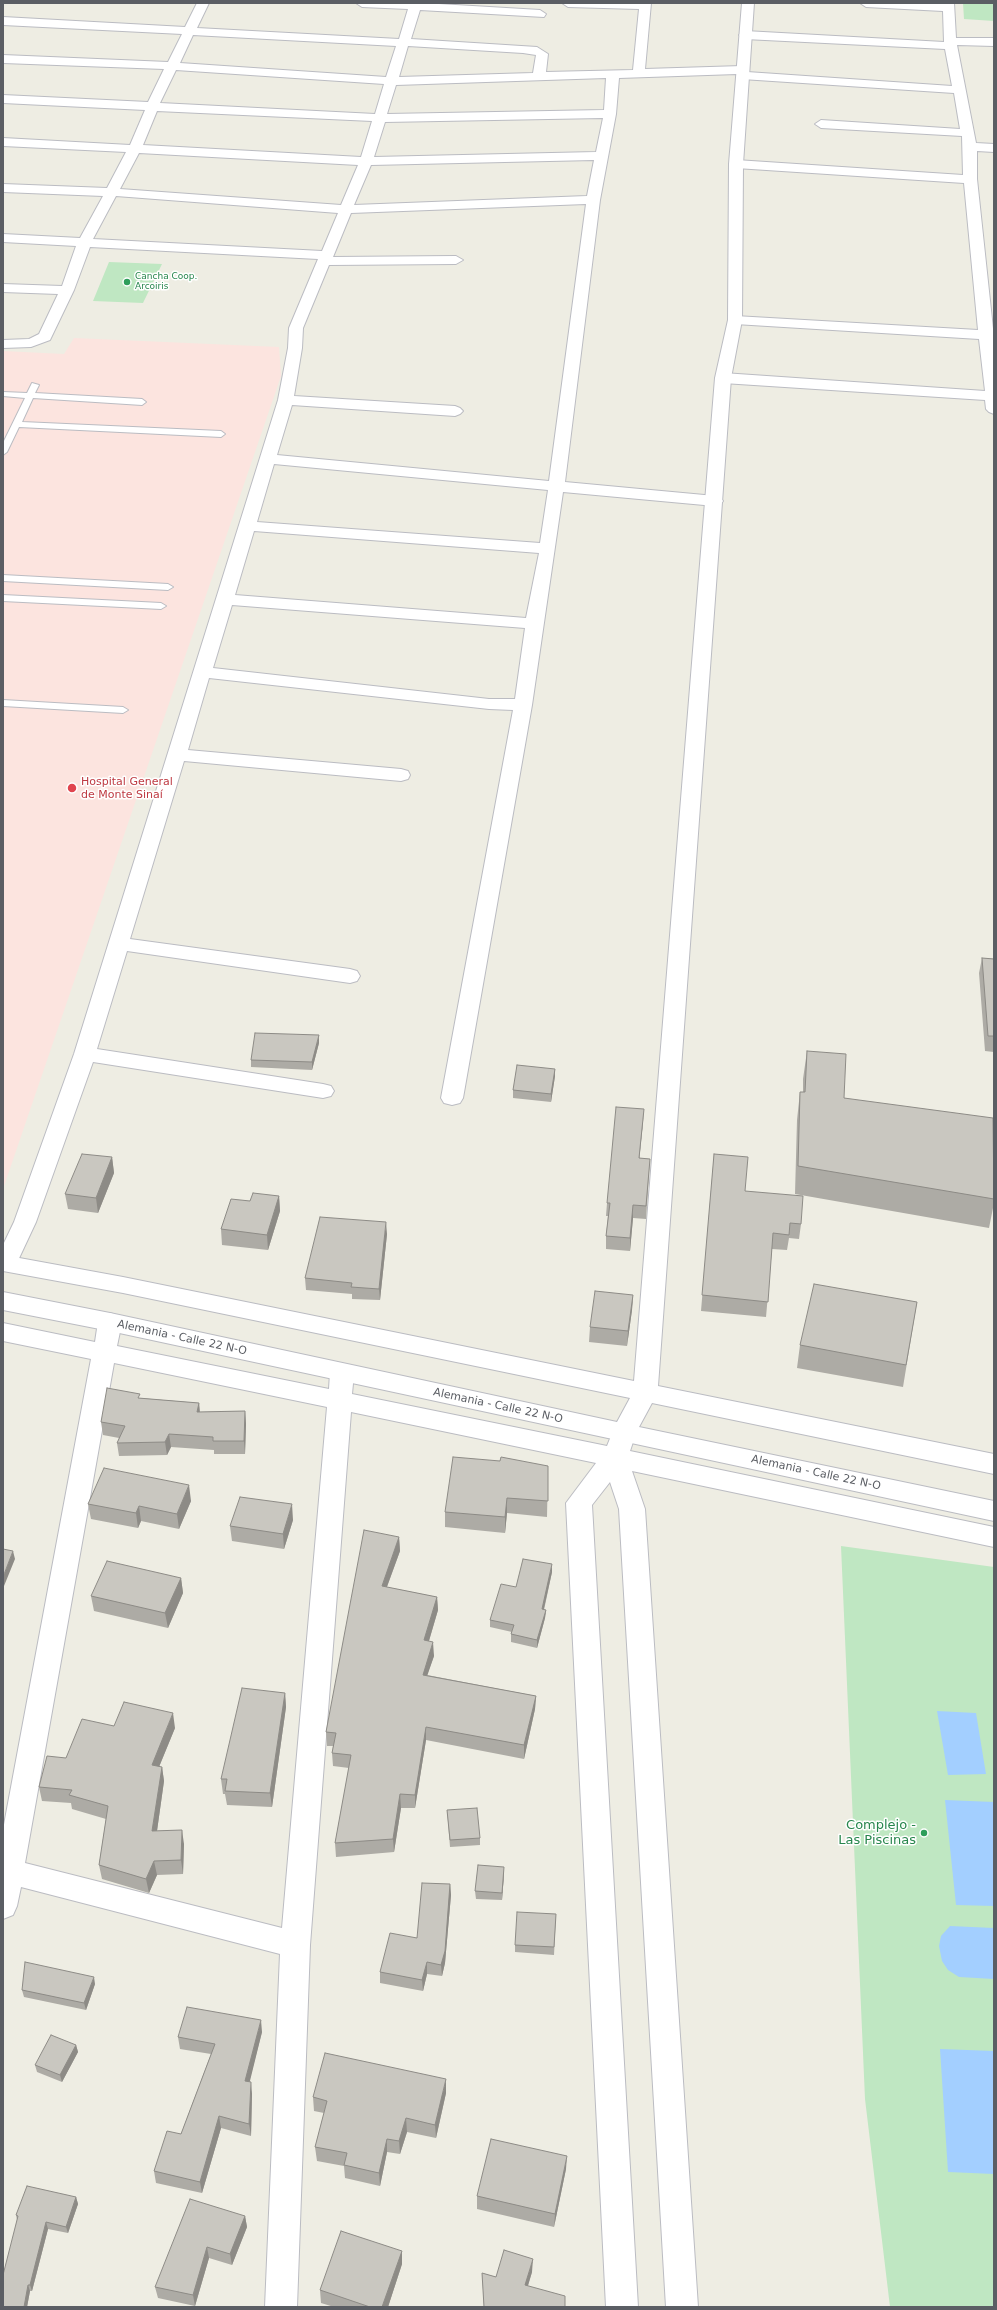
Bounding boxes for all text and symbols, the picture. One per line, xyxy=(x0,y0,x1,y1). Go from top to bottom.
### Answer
place label: Cancha Coop. Arcoiris xyxy=(135,272,197,293)
marker: Cancha Coop. Arcoiris xyxy=(122,277,132,287)
place label: Hospital General de Monte Sinaí xyxy=(81,775,173,801)
marker: Hospital General de Monte Sinaí xyxy=(66,782,78,794)
street label: Alemania - Calle 22 N-O xyxy=(116,1318,248,1358)
street label: Alemania - Calle 22 N-O xyxy=(432,1386,564,1426)
street label: Alemania - Calle 22 N-O xyxy=(750,1453,882,1493)
place label: Complejo - Las Piscinas xyxy=(838,1818,916,1849)
marker: Complejo - Las Piscinas xyxy=(919,1828,929,1838)

